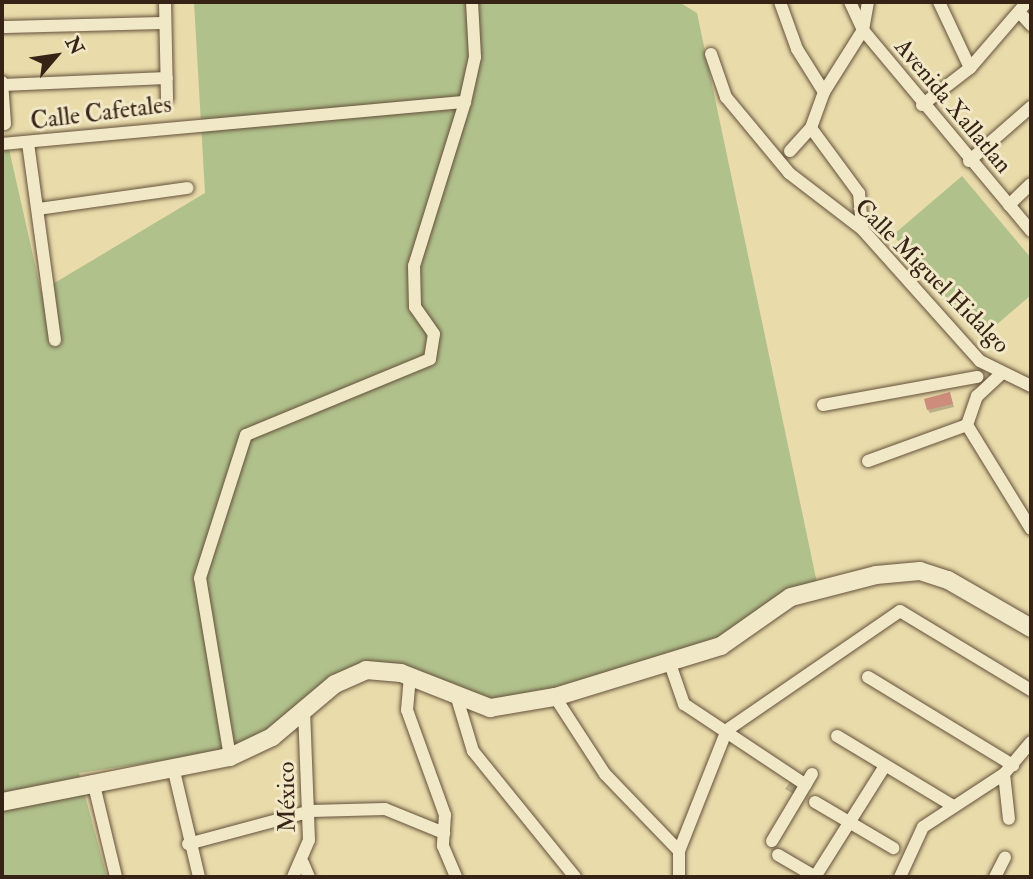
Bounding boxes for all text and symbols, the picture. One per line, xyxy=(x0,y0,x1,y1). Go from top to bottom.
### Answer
north arrow xyxy=(21,21,91,91)
text: N xyxy=(60,33,89,59)
street label: Avenida Xallatlan xyxy=(888,33,1018,179)
street label: Calle Cafetales xyxy=(29,90,173,136)
street label: Calle Miguel Hidalgo xyxy=(849,193,1015,359)
street label: México xyxy=(272,761,302,833)

